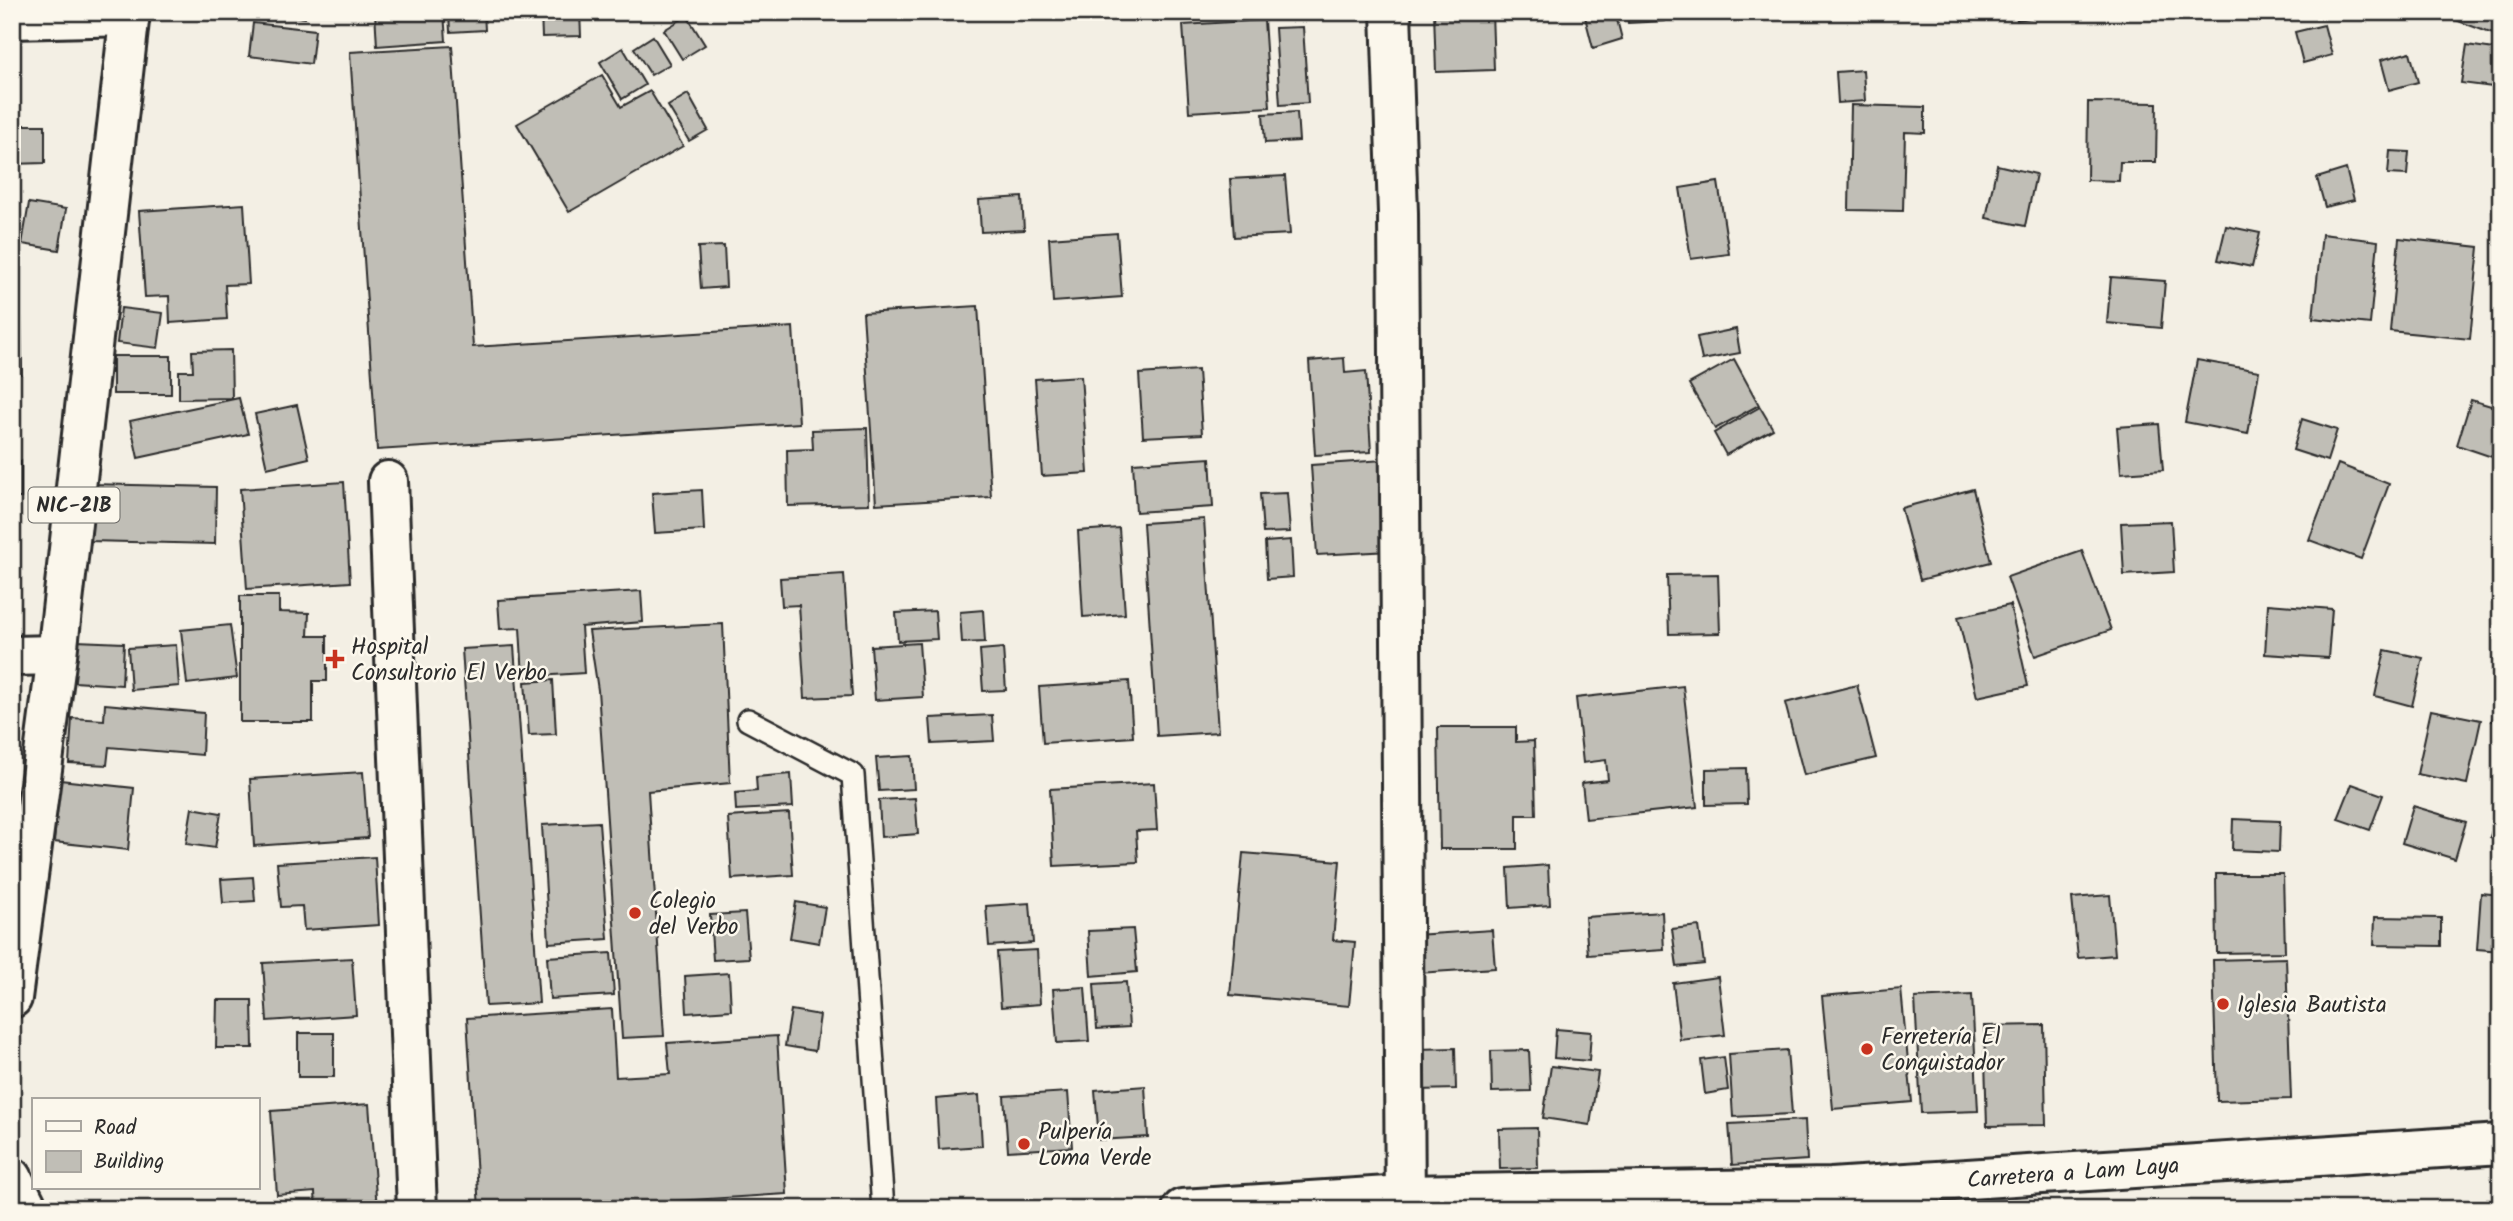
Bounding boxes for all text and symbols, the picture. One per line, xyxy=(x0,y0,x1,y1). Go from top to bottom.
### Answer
road number: NIC-21B xyxy=(28,488,119,522)
place label: Hospital Consultorio El Verbo xyxy=(351,630,547,692)
marker: Hospital Consultorio El Verbo xyxy=(325,649,345,669)
place label: Colegio del Verbo xyxy=(649,884,738,946)
marker: Colegio del Verbo xyxy=(627,905,643,921)
place label: Iglesia Bautista xyxy=(2237,988,2387,1024)
marker: Iglesia Bautista xyxy=(2215,996,2231,1012)
place label: Ferretería El Conquistador xyxy=(1881,1020,2005,1082)
marker: Ferretería El Conquistador xyxy=(1859,1041,1875,1057)
legend xyxy=(32,1098,259,1190)
text: Road xyxy=(94,1112,137,1145)
place label: Pulpería Loma Verde xyxy=(1038,1115,1151,1177)
marker: Pulpería Loma Verde xyxy=(1016,1136,1032,1152)
text: Building xyxy=(94,1146,164,1179)
street label: Carretera a Lam Laya xyxy=(1966,1149,2181,1199)

